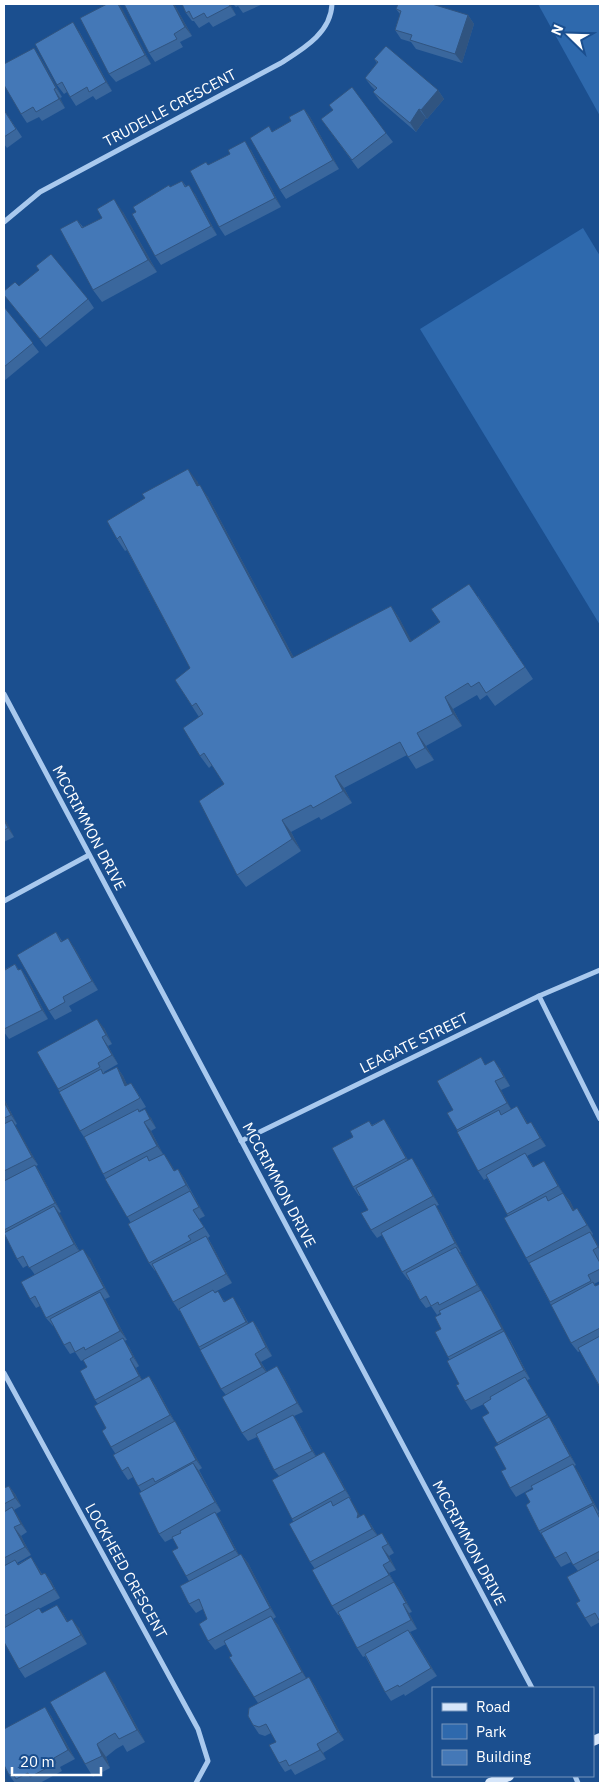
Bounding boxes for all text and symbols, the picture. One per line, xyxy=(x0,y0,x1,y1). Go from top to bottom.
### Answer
north arrow xyxy=(544,10,594,60)
text: N xyxy=(547,22,567,38)
street label: TRUDELLE CRESCENT xyxy=(100,64,240,151)
street label: MCCRIMMON DRIVE xyxy=(48,762,130,894)
street label: LEAGATE STREET xyxy=(356,1008,472,1077)
street label: MCCRIMMON DRIVE xyxy=(238,1119,320,1251)
street label: MCCRIMMON DRIVE xyxy=(428,1477,510,1609)
street label: LOCKHEED CRESCENT xyxy=(81,1500,172,1642)
legend xyxy=(432,1687,594,1777)
text: Road xyxy=(476,1697,511,1716)
text: Park xyxy=(476,1722,506,1741)
scale bar xyxy=(12,1744,101,1776)
text: Building xyxy=(476,1747,531,1766)
text: 20 m xyxy=(20,1752,55,1771)

